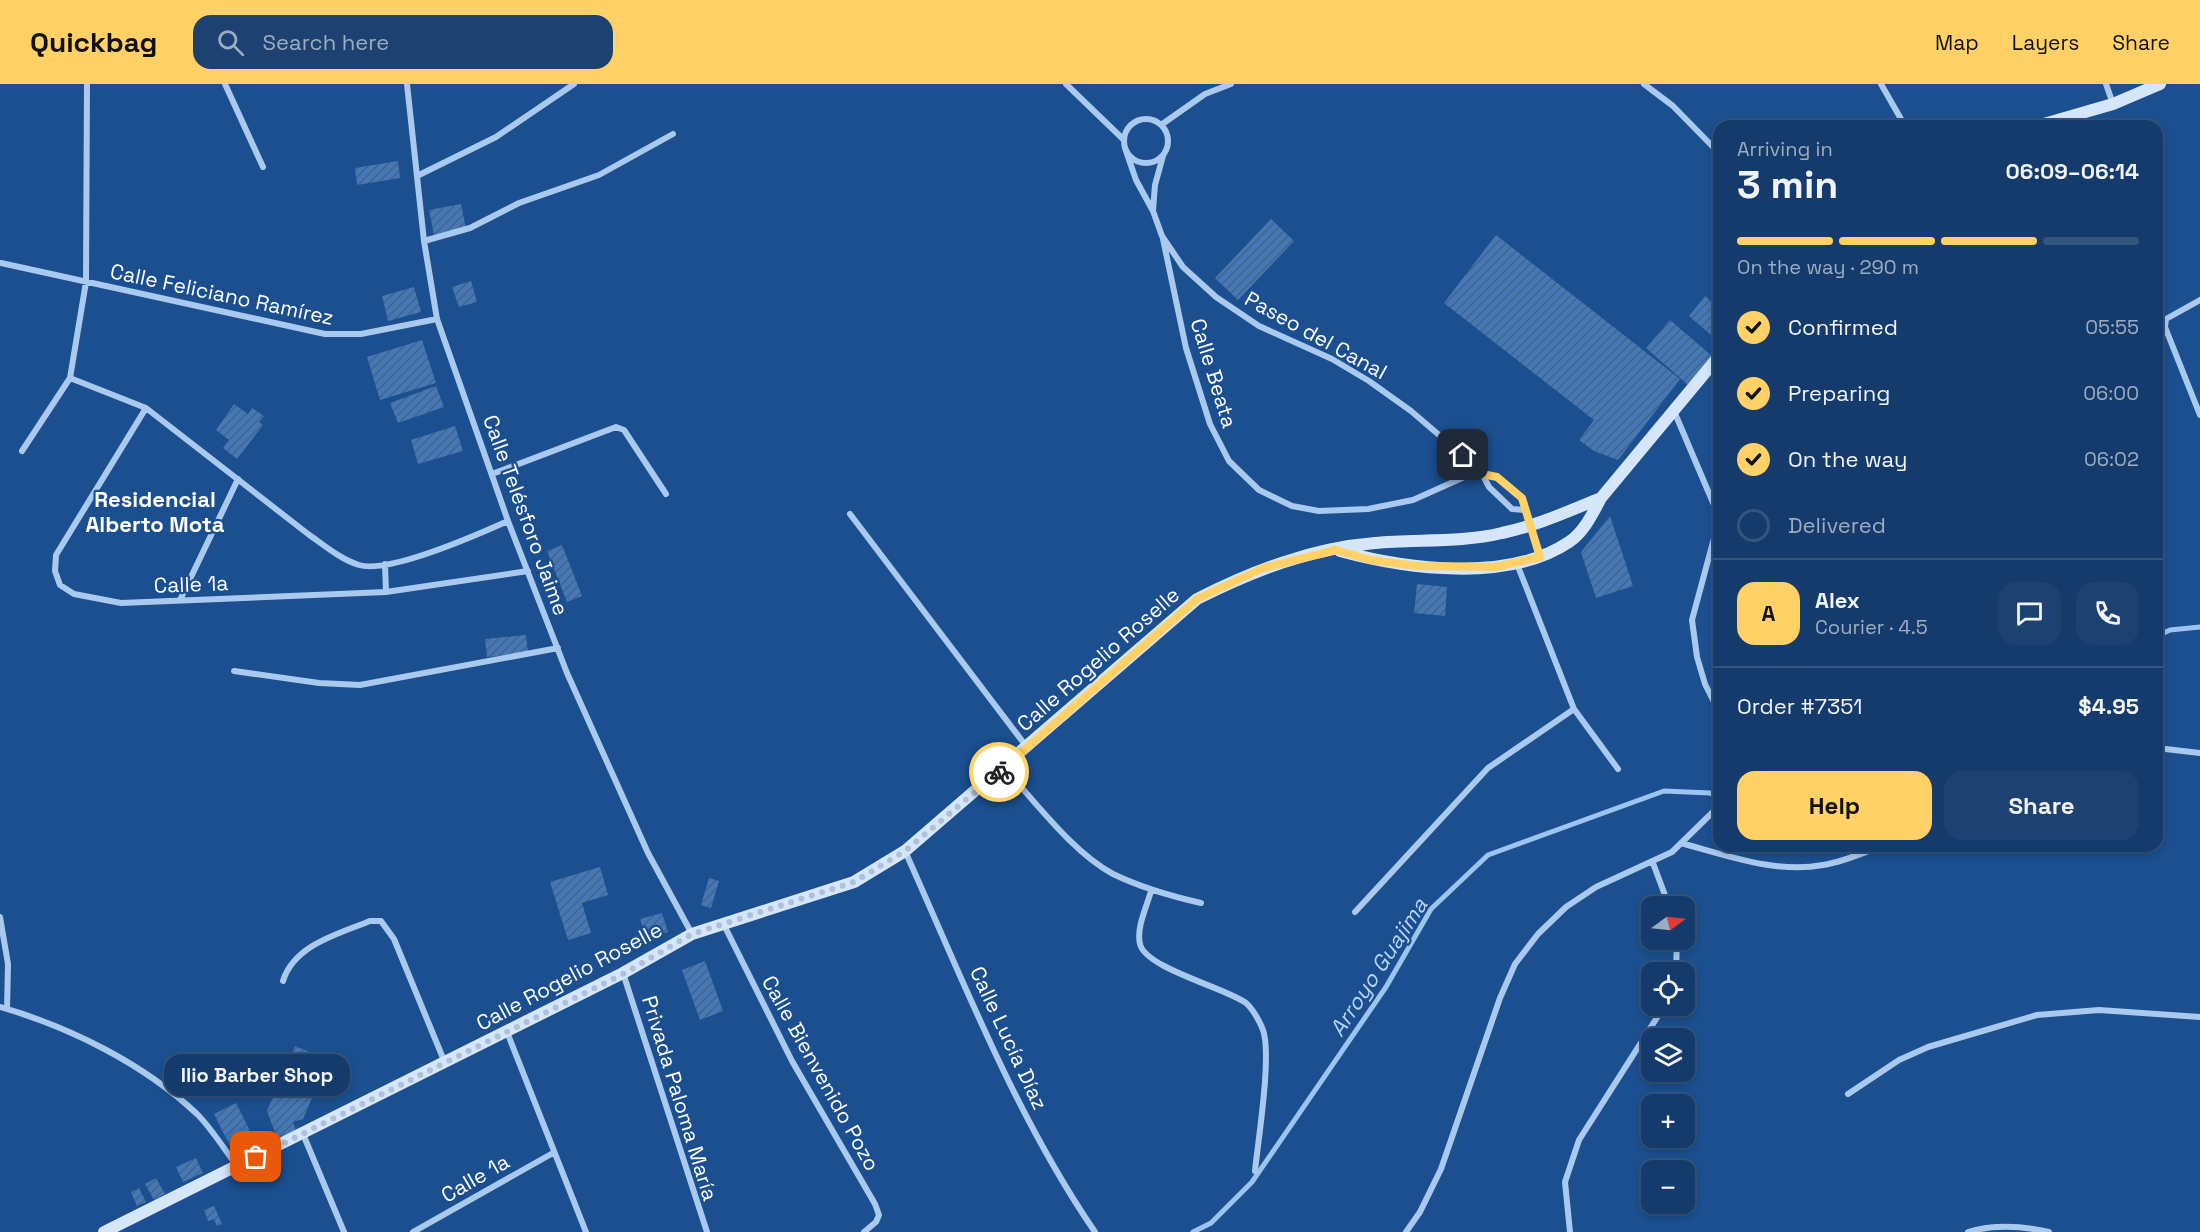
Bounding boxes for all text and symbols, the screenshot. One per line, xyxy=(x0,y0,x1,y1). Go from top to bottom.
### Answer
search box xyxy=(193,15,613,69)
text: Quickbag xyxy=(30,24,157,60)
icon: search xyxy=(214,26,247,59)
text: Search here xyxy=(262,28,389,56)
text: Map xyxy=(1935,29,1979,56)
text: Layers xyxy=(2012,29,2079,56)
text: Share xyxy=(2112,29,2170,56)
text: Arriving in xyxy=(1737,136,1833,162)
text: 06:09–06:14 xyxy=(2006,157,2139,185)
text: 3 min xyxy=(1737,160,1838,209)
text: On the way · 290 m xyxy=(1737,254,1919,280)
street label: Calle Feliciano Ramírez xyxy=(108,257,336,331)
street label: Paseo del Canal xyxy=(1240,285,1392,385)
icon: check xyxy=(1737,311,1770,344)
text: Confirmed xyxy=(1788,313,1898,341)
text: 05:55 xyxy=(2085,314,2139,340)
street label: Calle Beata xyxy=(1185,315,1243,431)
icon: check xyxy=(1737,377,1770,410)
text: Preparing xyxy=(1788,379,1890,407)
text: 06:00 xyxy=(2083,380,2139,406)
street label: Calle Telésforo Jaime xyxy=(477,411,575,619)
pin xyxy=(1437,429,1488,480)
icon: home xyxy=(1446,438,1479,471)
icon: check xyxy=(1737,443,1770,476)
text: On the way xyxy=(1788,445,1907,473)
text: 06:02 xyxy=(2084,446,2139,472)
district label: Residencial Alberto Mota xyxy=(85,485,225,538)
text: Delivered xyxy=(1788,511,1886,539)
street label: Calle 1a xyxy=(153,569,229,599)
street label: Calle Rogelio Roselle xyxy=(1011,581,1185,737)
button: chat xyxy=(1998,582,2061,645)
button: phone xyxy=(2076,582,2139,645)
text: Alex xyxy=(1815,586,1860,614)
text: A xyxy=(1762,599,1775,627)
text: Courier · 4.5 xyxy=(1815,614,1928,640)
text: Order #7351 xyxy=(1737,692,1862,720)
text: $4.95 xyxy=(2078,692,2139,720)
courier xyxy=(969,742,1029,802)
icon: bike xyxy=(983,756,1016,789)
button: Help xyxy=(1737,771,1932,840)
button: Share xyxy=(1944,771,2139,840)
water label: Arroyo Guajima xyxy=(1323,892,1433,1041)
north arrow xyxy=(1641,896,1695,950)
map controls xyxy=(1641,896,1695,1214)
street label: Calle Rogelio Roselle xyxy=(471,916,667,1036)
street label: Calle Lucía Díaz xyxy=(964,962,1054,1114)
button: locate xyxy=(1641,962,1695,1016)
street label: Calle Bienvenido Pozo xyxy=(756,971,886,1175)
street label: Privada Paloma María xyxy=(636,992,724,1204)
button: layers xyxy=(1641,1028,1695,1082)
callout: Ilio Barber Shop xyxy=(163,1055,349,1097)
text: Ilio Barber Shop xyxy=(181,1062,333,1088)
button: + xyxy=(1641,1094,1695,1148)
pin xyxy=(230,1131,281,1182)
icon: bag xyxy=(239,1140,272,1173)
street label: Calle 1a xyxy=(436,1148,514,1208)
button: − xyxy=(1641,1160,1695,1214)

